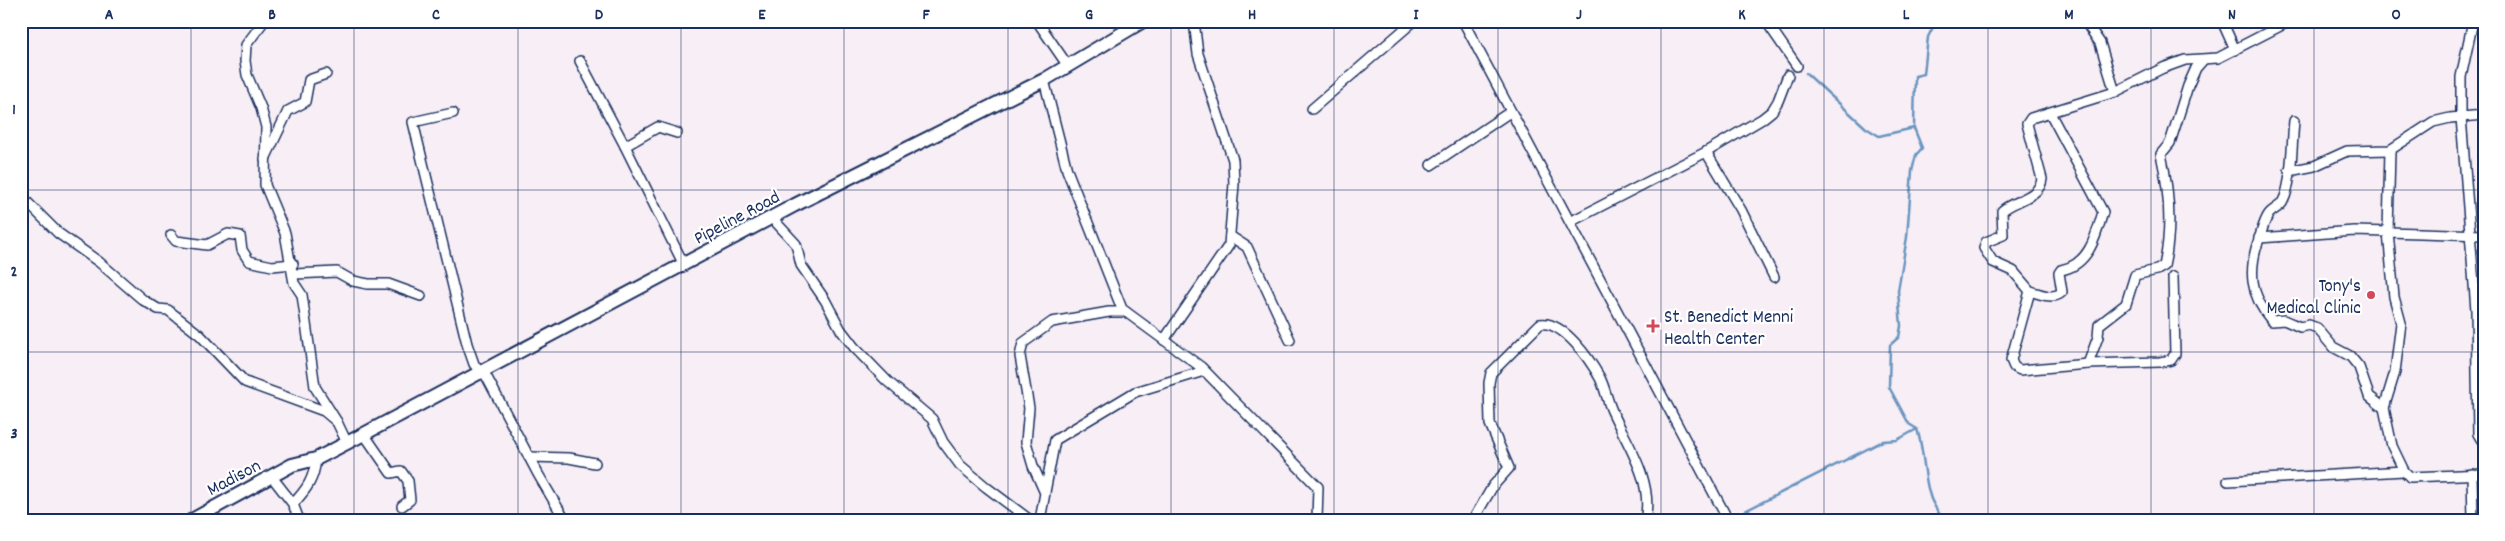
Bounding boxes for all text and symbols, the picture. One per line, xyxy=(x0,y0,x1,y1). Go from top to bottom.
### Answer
text: A xyxy=(105,4,114,27)
text: B xyxy=(268,4,276,27)
text: C xyxy=(432,4,440,27)
text: D xyxy=(595,4,604,27)
text: E xyxy=(758,4,766,27)
text: F xyxy=(922,4,930,27)
text: G xyxy=(1085,4,1093,27)
text: H xyxy=(1248,4,1256,27)
text: I xyxy=(1414,4,1420,27)
text: J xyxy=(1576,4,1582,27)
text: K xyxy=(1738,4,1746,27)
text: L xyxy=(1903,4,1910,27)
text: M xyxy=(2064,4,2074,27)
text: N xyxy=(2228,4,2236,27)
text: O xyxy=(2391,4,2401,27)
text: 1 xyxy=(12,99,16,122)
street label: Pipeline Road xyxy=(690,185,786,253)
text: 2 xyxy=(11,261,18,284)
place label: Tony's Medical Clinic xyxy=(2266,274,2361,323)
marker: Tony's Medical Clinic xyxy=(2365,289,2377,301)
place label: St. Benedict Menni Health Center xyxy=(1664,305,1794,354)
marker: St. Benedict Menni Health Center xyxy=(1646,319,1660,333)
text: 3 xyxy=(10,423,18,446)
street label: Madison xyxy=(203,454,266,505)

